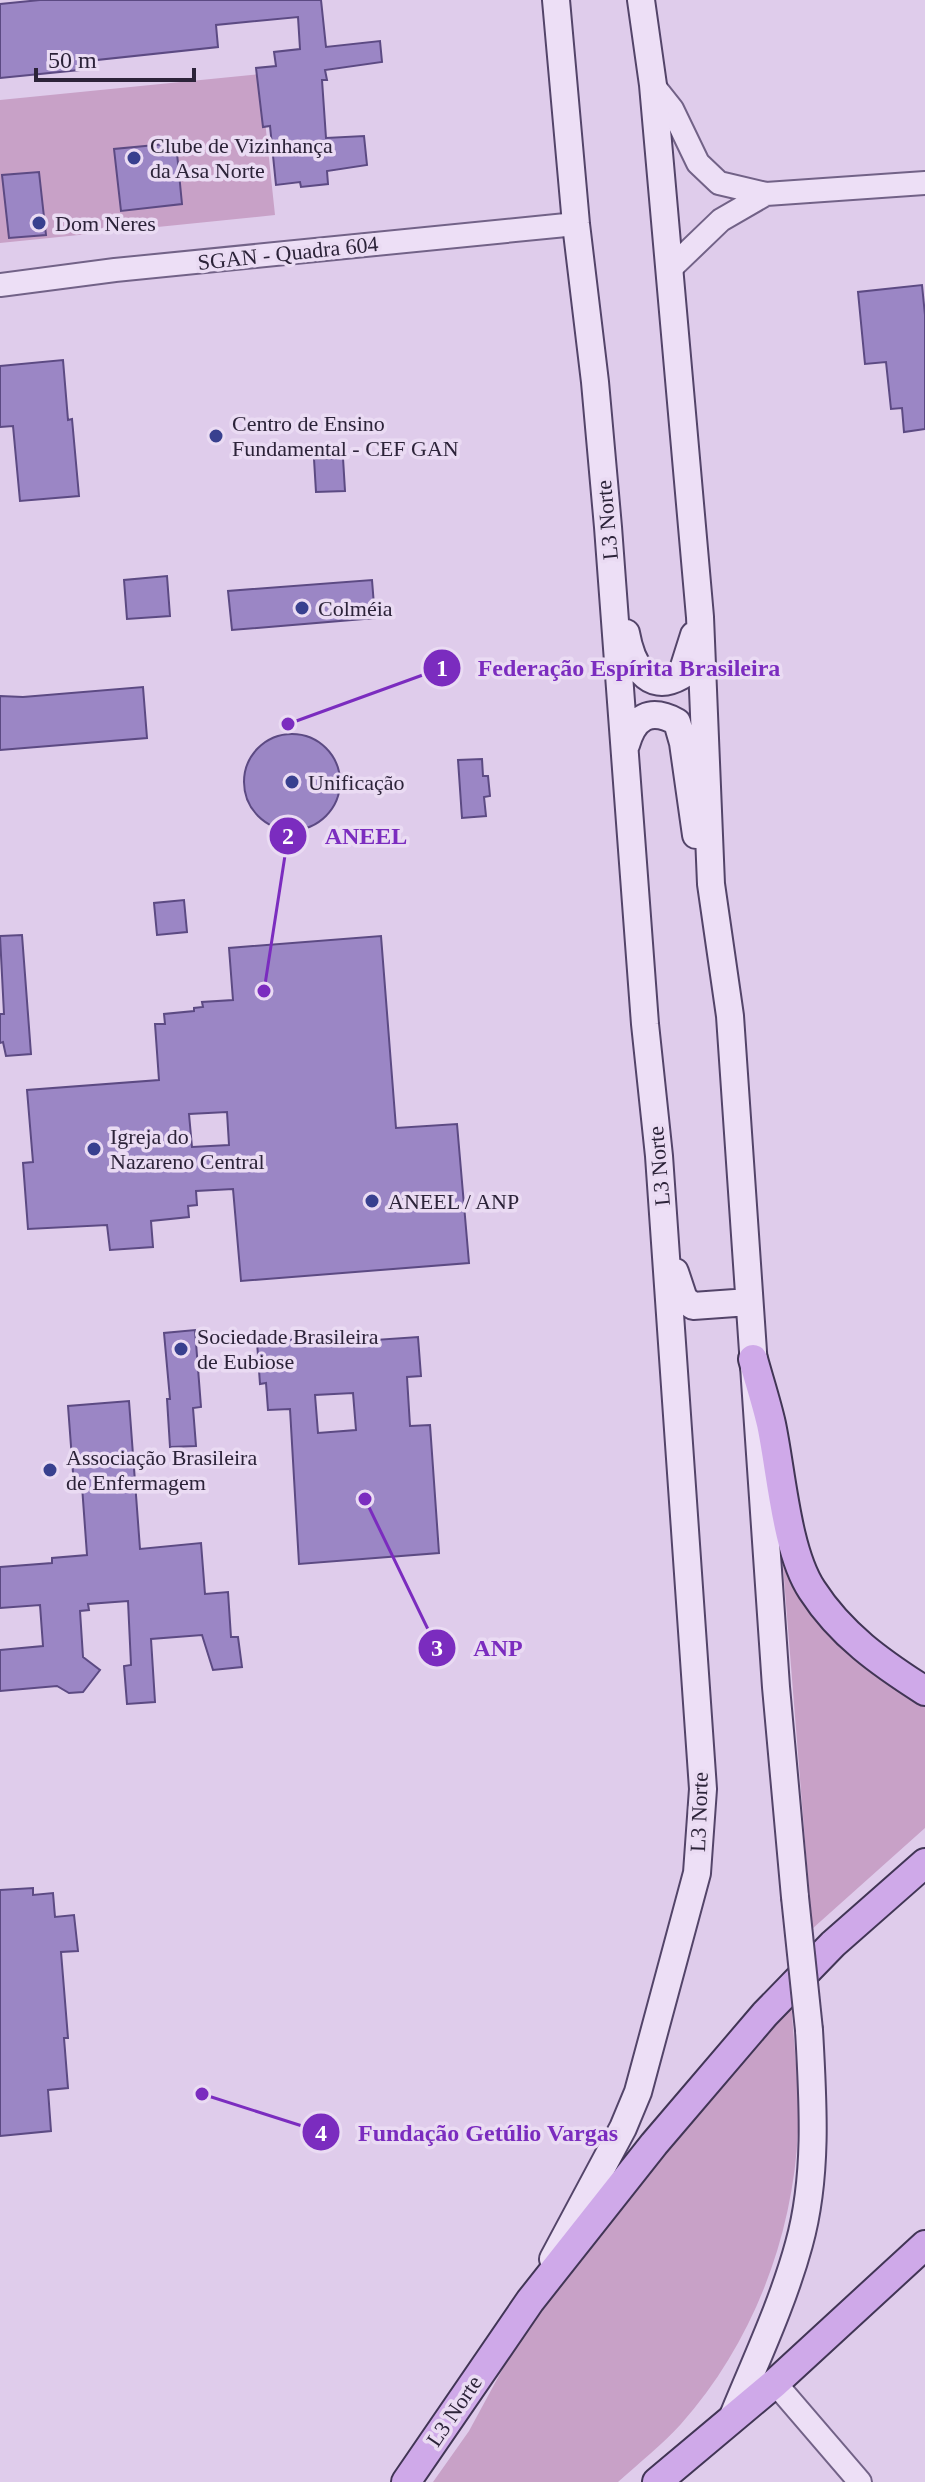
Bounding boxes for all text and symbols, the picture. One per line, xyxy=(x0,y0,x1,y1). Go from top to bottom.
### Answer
scale bar xyxy=(36,32,194,82)
text: 50 m xyxy=(48,47,97,73)
place label: Clube de Vizinhança da Asa Norte xyxy=(150,133,333,183)
marker: Clube de Vizinhança da Asa Norte xyxy=(125,149,143,167)
place label: Dom Neres xyxy=(55,211,156,236)
marker: Dom Neres xyxy=(30,214,48,232)
street label: SGAN - Quadra 604 xyxy=(196,231,380,275)
place label: Centro de Ensino Fundamental - CEF GAN xyxy=(232,411,459,461)
marker: Centro de Ensino Fundamental - CEF GAN xyxy=(207,427,225,445)
street label: L3 Norte xyxy=(591,479,623,561)
place label: Colméia xyxy=(318,596,393,621)
marker: Colméia xyxy=(293,599,311,617)
callout: Federação Espírita Brasileira xyxy=(422,644,796,692)
text: 1 xyxy=(436,655,448,681)
text: Federação Espírita Brasileira xyxy=(478,655,780,681)
place label: Unificação xyxy=(308,770,405,795)
marker: Unificação xyxy=(283,773,301,791)
callout: ANEEL xyxy=(268,812,423,860)
text: 2 xyxy=(282,823,294,849)
text: ANEEL xyxy=(325,823,407,849)
place label: Igreja do Nazareno Central xyxy=(110,1124,265,1174)
street label: L3 Norte xyxy=(643,1125,675,1207)
marker: Igreja do Nazareno Central xyxy=(85,1140,103,1158)
place label: ANEEL / ANP xyxy=(388,1189,519,1214)
marker: ANEEL / ANP xyxy=(363,1192,381,1210)
place label: Sociedade Brasileira de Eubiose xyxy=(197,1324,379,1374)
marker: Sociedade Brasileira de Eubiose xyxy=(172,1340,190,1358)
place label: Associação Brasileira de Enfermagem xyxy=(66,1445,257,1495)
marker: Associação Brasileira de Enfermagem xyxy=(41,1461,59,1479)
callout: ANP xyxy=(417,1624,539,1672)
text: 3 xyxy=(431,1635,443,1661)
text: ANP xyxy=(473,1635,523,1661)
street label: L3 Norte xyxy=(685,1772,713,1852)
callout: Fundação Getúlio Vargas xyxy=(301,2108,634,2156)
text: 4 xyxy=(315,2120,327,2146)
text: Fundação Getúlio Vargas xyxy=(358,2120,618,2146)
street label: L3 Norte xyxy=(421,2371,487,2451)

